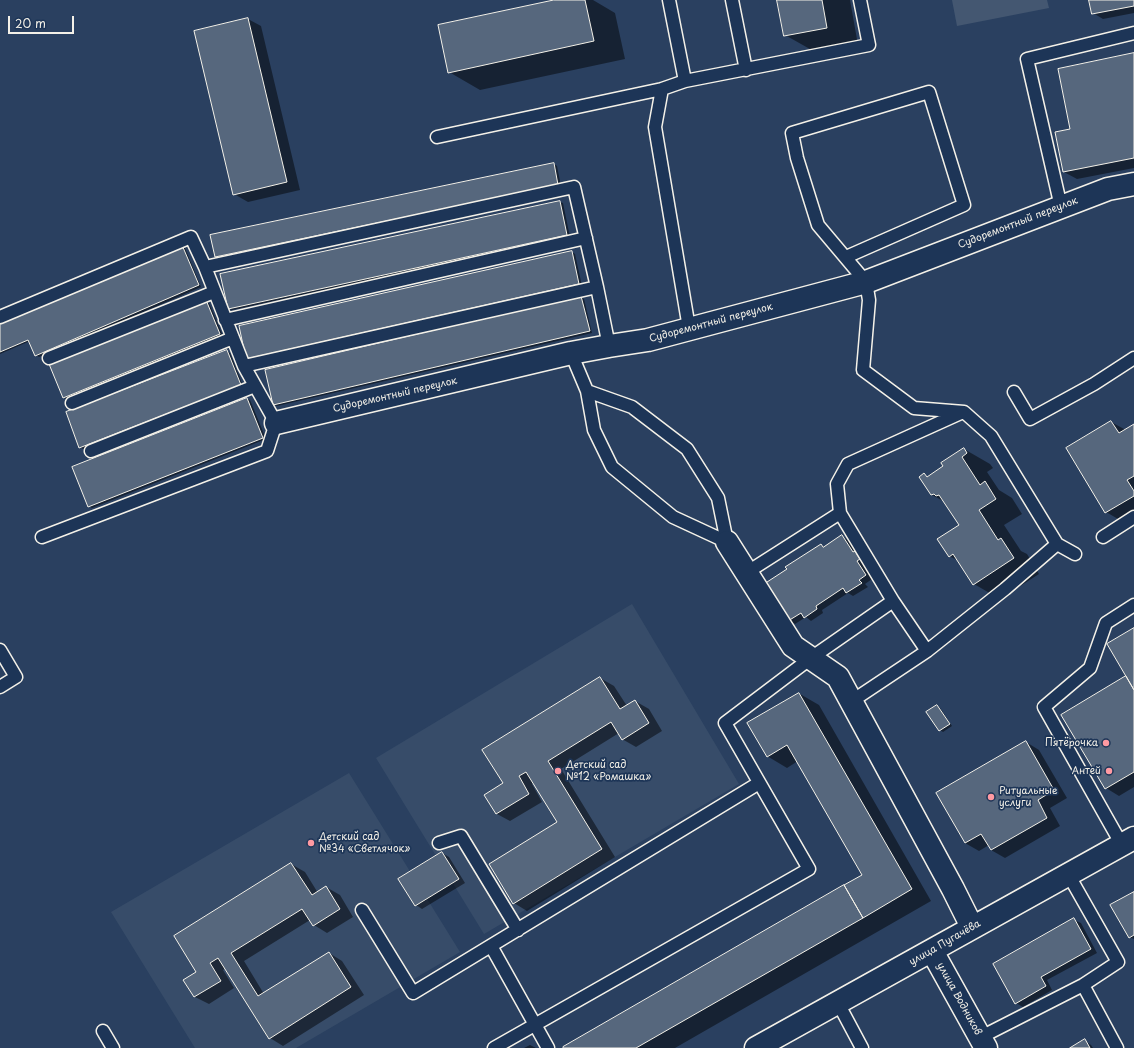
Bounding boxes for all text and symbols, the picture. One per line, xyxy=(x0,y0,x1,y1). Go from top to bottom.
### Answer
scale bar xyxy=(10,8,76,34)
text: 20 m xyxy=(15,14,46,32)
street label: Судоремонтный переулок xyxy=(956,195,1080,251)
street label: Судоремонтный переулок xyxy=(648,301,774,345)
street label: Судоремонтный переулок xyxy=(332,375,458,415)
place label: Пятёрочка xyxy=(1045,737,1098,749)
marker: Пятёрочка xyxy=(1101,738,1111,748)
place label: Детский сад №12 «Ромашка» xyxy=(566,759,651,782)
place label: Антей xyxy=(1072,765,1101,777)
marker: Детский сад №12 «Ромашка» xyxy=(553,766,563,776)
marker: Антей xyxy=(1104,766,1114,776)
place label: Ритуальные услуги xyxy=(999,785,1058,808)
marker: Ритуальные услуги xyxy=(986,792,996,802)
place label: Детский сад №34 «Светлячок» xyxy=(319,831,410,854)
marker: Детский сад №34 «Светлячок» xyxy=(306,838,316,848)
street label: улица Пугачёва xyxy=(907,918,983,968)
street label: улица Водников xyxy=(934,961,984,1037)

